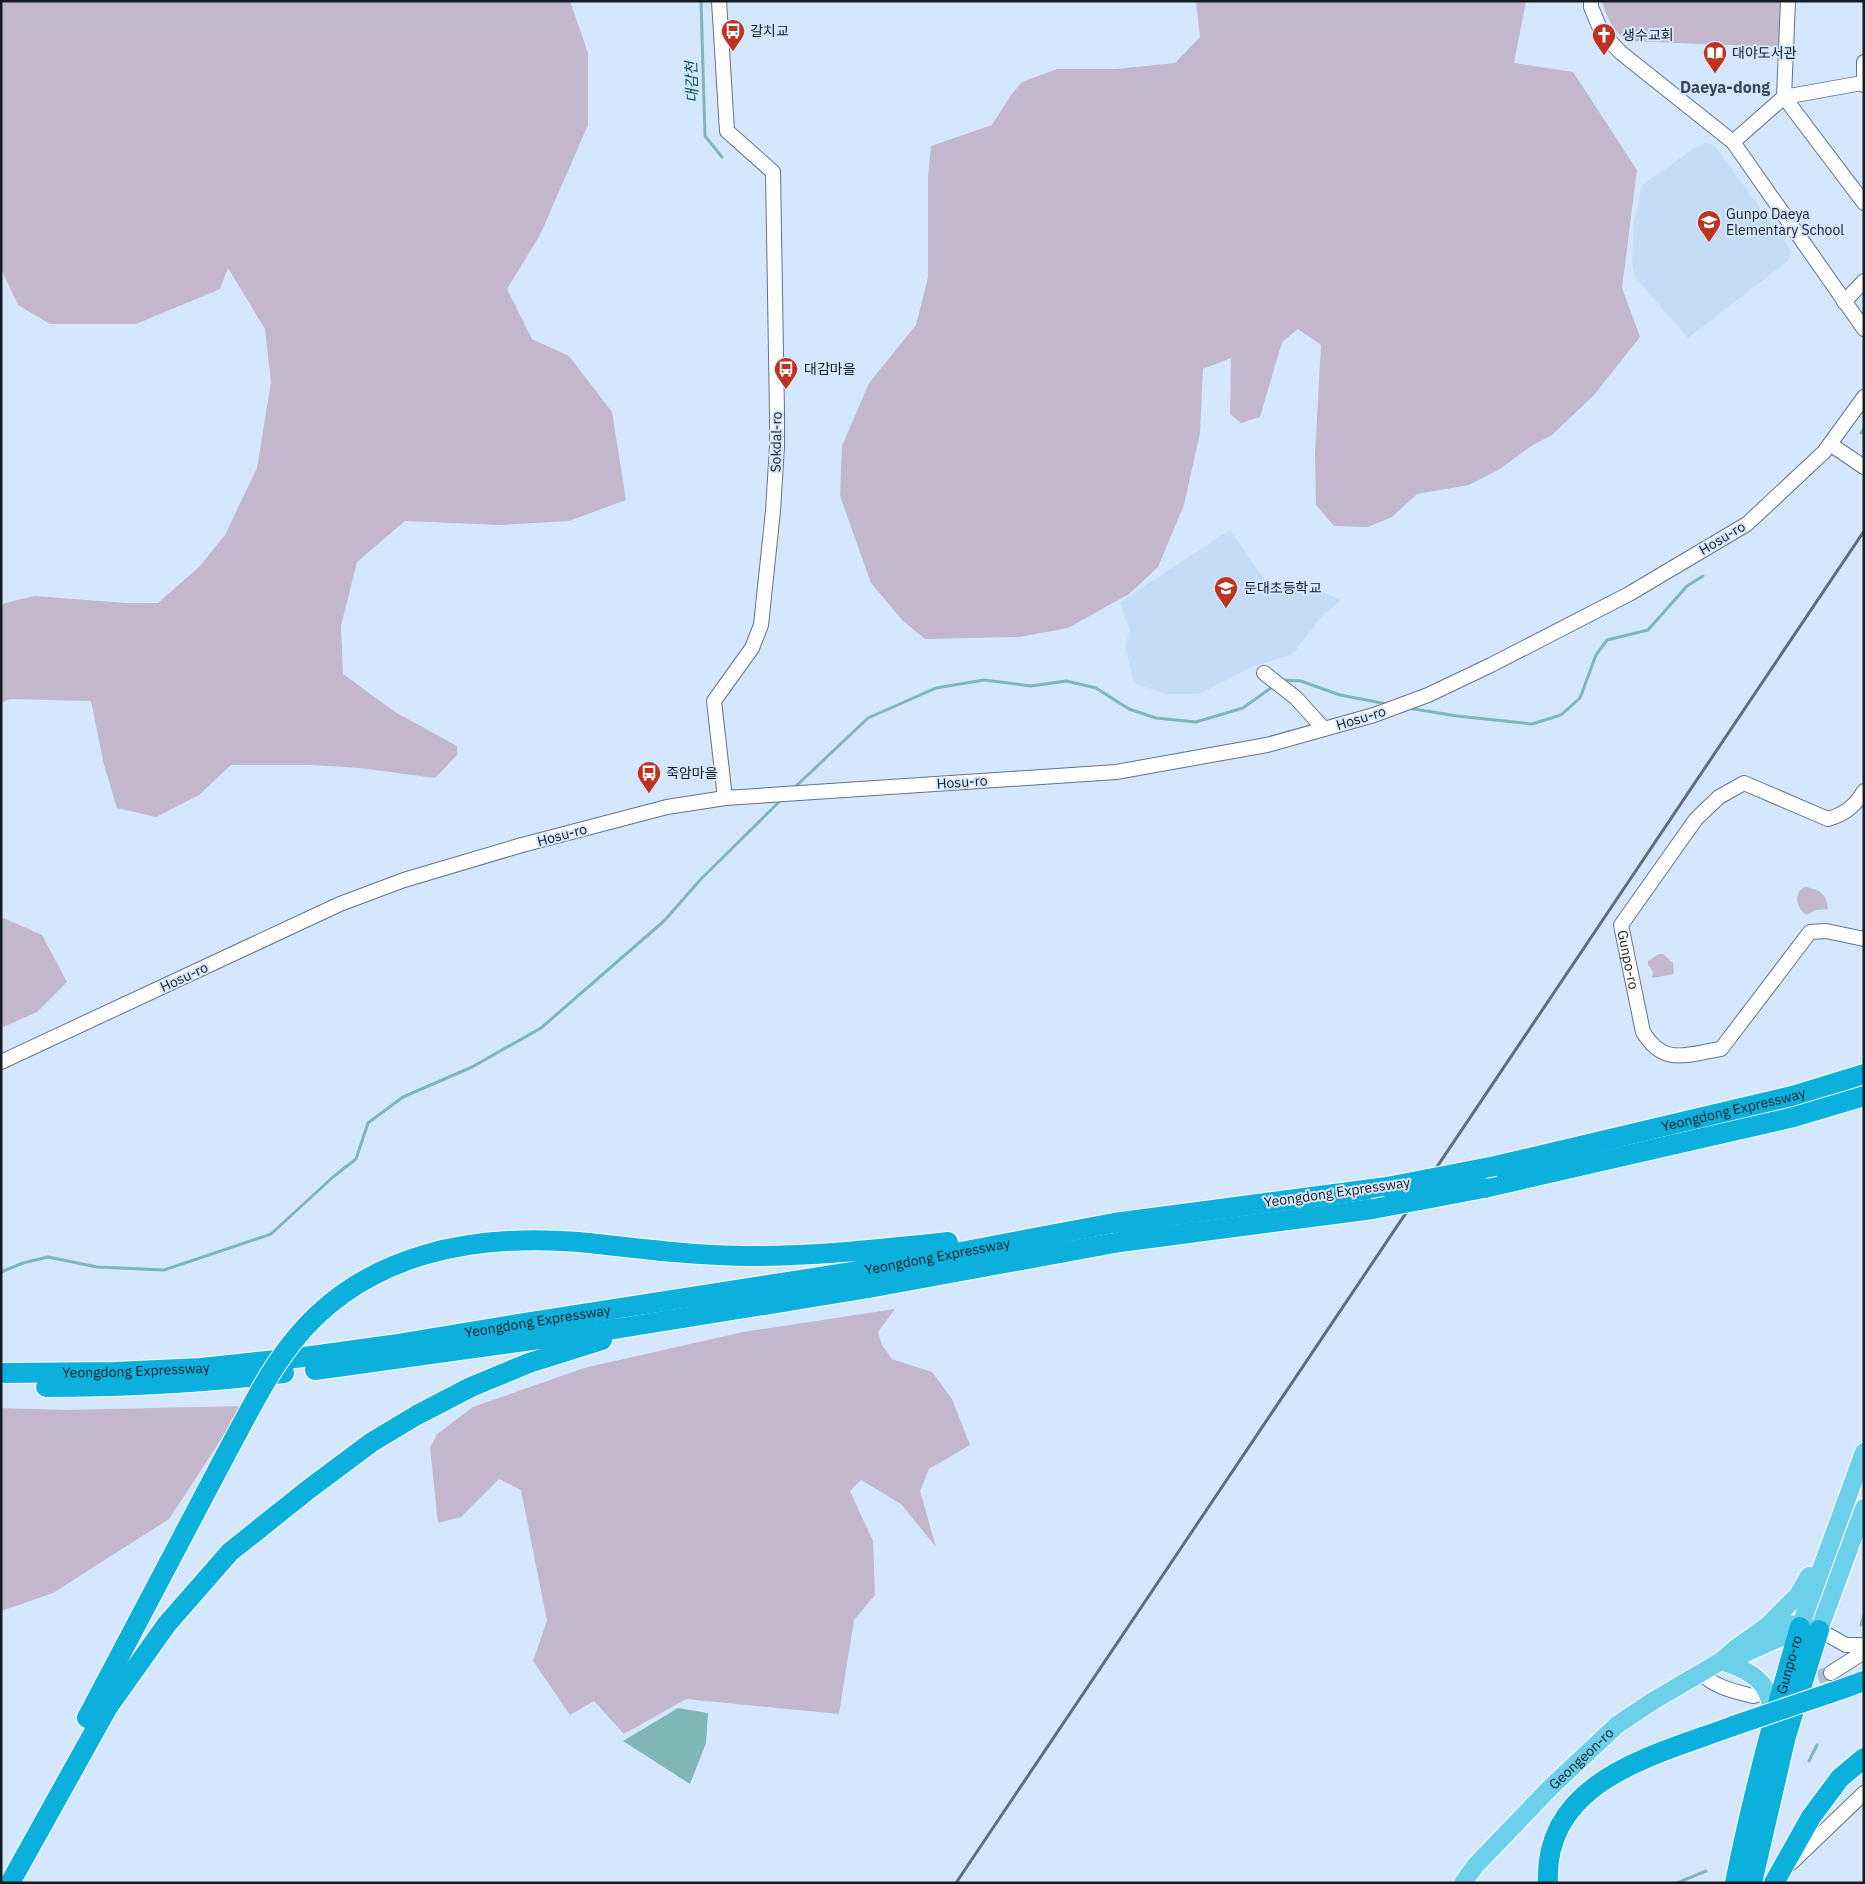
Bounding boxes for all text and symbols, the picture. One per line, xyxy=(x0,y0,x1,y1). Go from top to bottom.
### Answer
bus stop icon: 갈치교 xyxy=(720,18,746,52)
place label: 갈치교 xyxy=(750,22,789,40)
church icon: 생수교회 xyxy=(1591,22,1617,56)
place label: 생수교회 xyxy=(1622,26,1674,44)
library icon: 대야도서관 xyxy=(1702,40,1728,74)
place label: 대야도서관 xyxy=(1732,44,1797,62)
water label: 대감천 xyxy=(681,59,702,103)
district label: Daeya-dong xyxy=(1680,77,1770,97)
place label: Gunpo Daeya Elementary School xyxy=(1726,205,1844,239)
school or university icon: Gunpo Daeya Elementary School xyxy=(1696,209,1722,243)
bus stop icon: 대감마을 xyxy=(773,356,799,390)
place label: 대감마을 xyxy=(804,360,856,378)
street label: Sokdal-ro xyxy=(766,411,786,473)
street label: Hosu-ro xyxy=(1696,517,1749,559)
school or university icon: 둔대초등학교 xyxy=(1213,575,1239,609)
place label: 둔대초등학교 xyxy=(1244,579,1321,597)
street label: Hosu-ro xyxy=(1334,702,1388,734)
bus stop icon: 죽암마을 xyxy=(636,760,662,794)
place label: 죽암마을 xyxy=(666,764,718,782)
street label: Hosu-ro xyxy=(936,771,988,793)
street label: Hosu-ro xyxy=(535,820,589,850)
street label: Gunpo-ro xyxy=(1613,928,1643,991)
street label: Hosu-ro xyxy=(157,958,211,996)
street label: Yeongdong Expressway xyxy=(1660,1083,1808,1135)
street label: Yeongdong Expressway xyxy=(1263,1173,1411,1211)
street label: Yeongdong Expressway xyxy=(863,1234,1012,1279)
street label: Yeongdong Expressway xyxy=(463,1301,612,1342)
street label: Yeongdong Expressway xyxy=(62,1358,211,1381)
street label: Gunpo-ro xyxy=(1772,1633,1806,1696)
street label: Geongeon-ro xyxy=(1545,1724,1618,1793)

